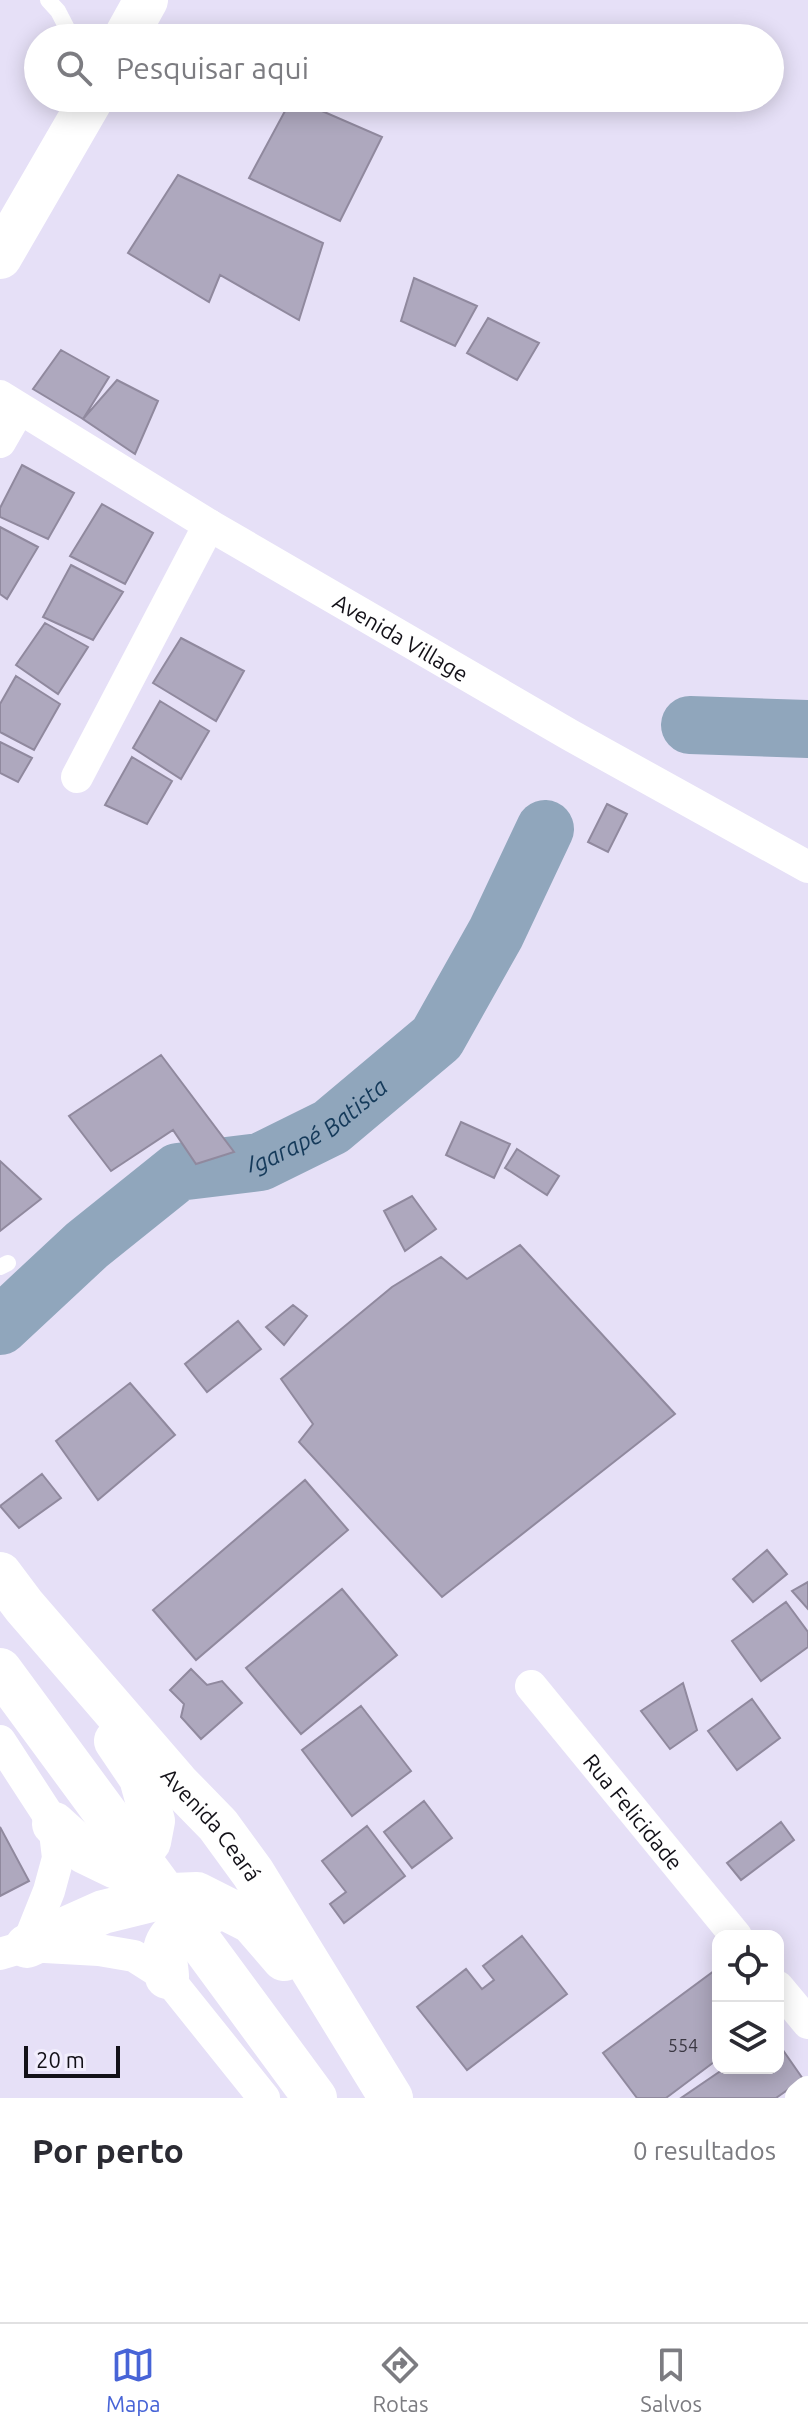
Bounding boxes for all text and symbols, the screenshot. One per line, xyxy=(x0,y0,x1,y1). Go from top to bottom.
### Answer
search box xyxy=(24,24,784,112)
icon: search xyxy=(52,46,96,90)
text: Pesquisar aqui xyxy=(116,51,309,85)
street label: Avenida Village xyxy=(329,588,473,686)
water label: Igarapé Batista xyxy=(246,1072,392,1177)
street label: Rua Felicidade xyxy=(579,1748,689,1874)
street label: Avenida Ceará xyxy=(157,1763,267,1885)
map controls xyxy=(712,1930,784,2074)
button: locate xyxy=(712,1930,784,2002)
button: layers xyxy=(712,2002,784,2074)
house number: 554 xyxy=(668,2035,698,2055)
scale bar xyxy=(24,2042,120,2078)
text: 20 m xyxy=(36,2047,85,2072)
text: Por perto xyxy=(32,2131,184,2169)
text: 0 resultados xyxy=(633,2136,776,2165)
tab: Mapa xyxy=(106,2343,161,2416)
tab: Rotas xyxy=(372,2343,428,2416)
tab: Salvos xyxy=(640,2343,702,2416)

